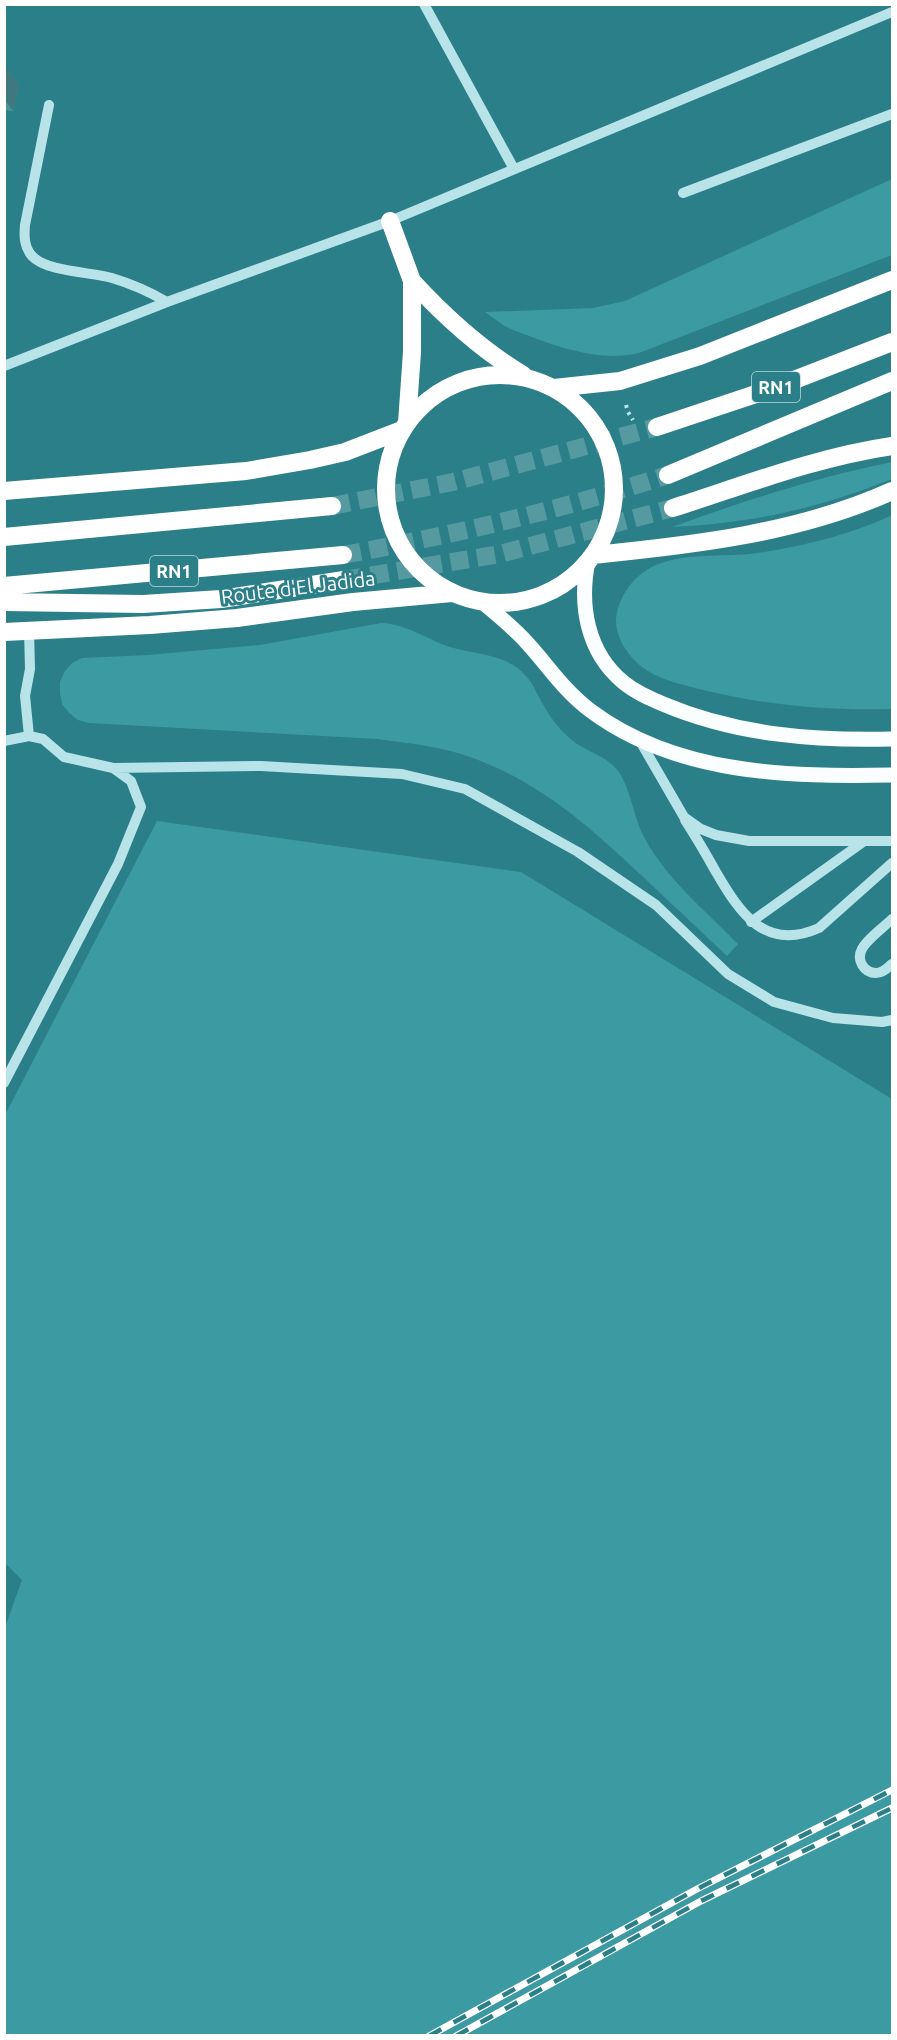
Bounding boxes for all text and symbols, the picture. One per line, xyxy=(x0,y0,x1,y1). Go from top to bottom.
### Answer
road number: RN1 xyxy=(752,372,800,402)
road number: RN1 xyxy=(150,556,198,586)
street label: Route d'El Jadida xyxy=(220,566,376,608)

